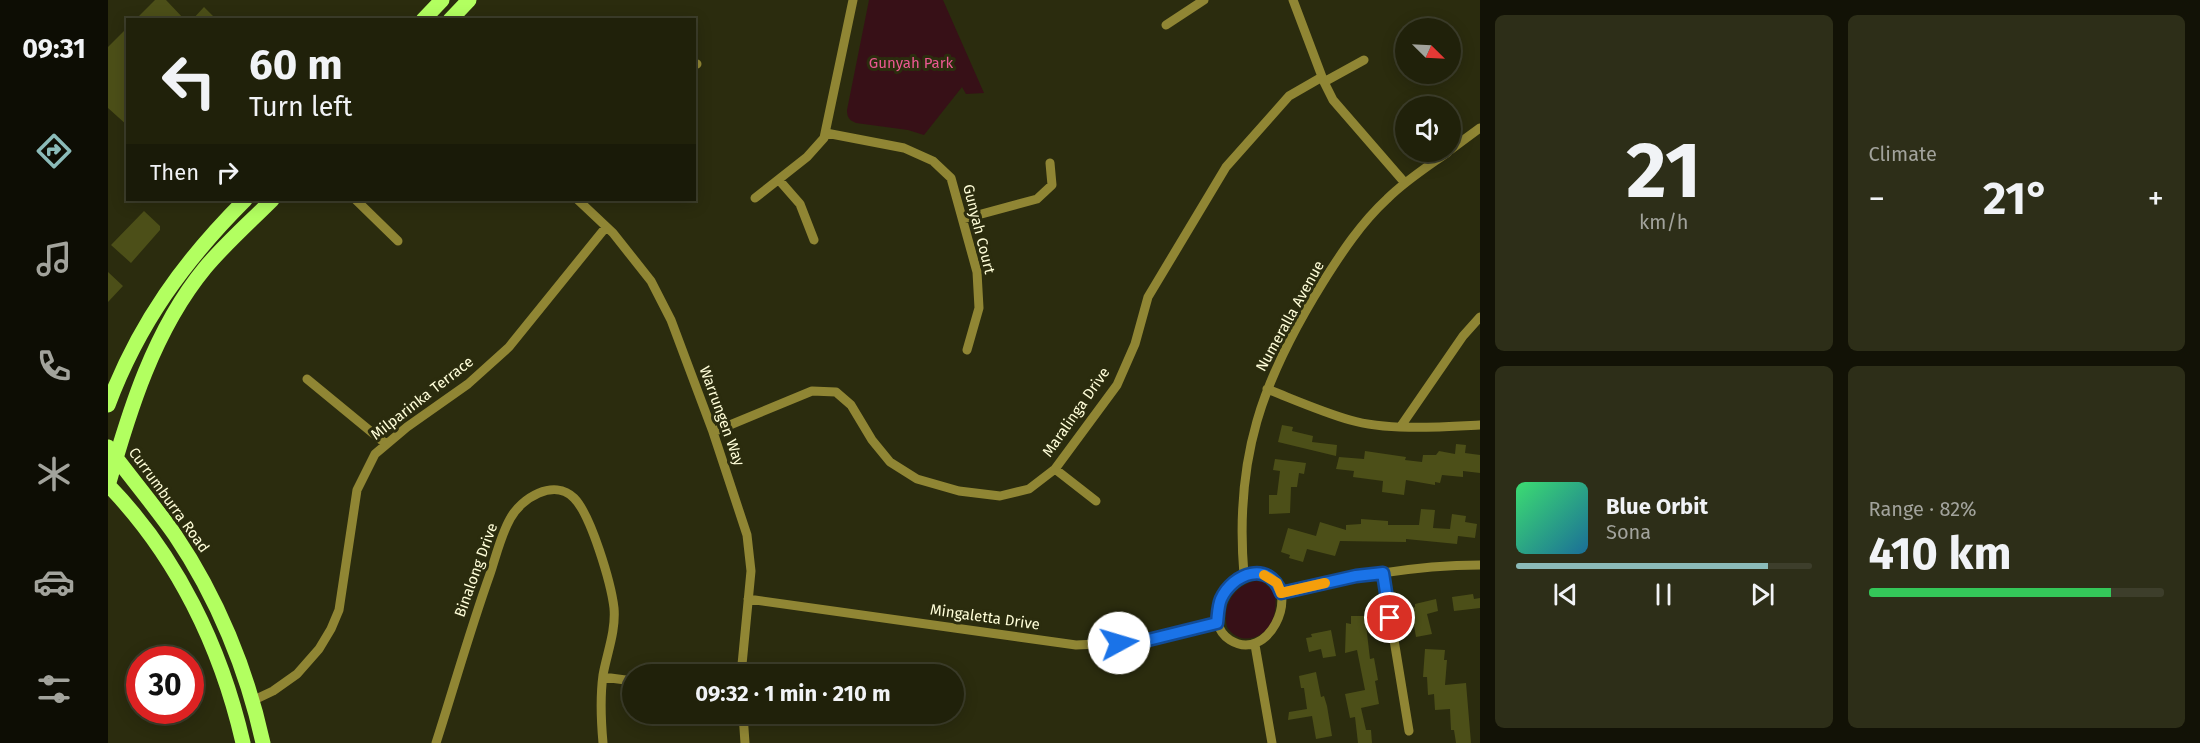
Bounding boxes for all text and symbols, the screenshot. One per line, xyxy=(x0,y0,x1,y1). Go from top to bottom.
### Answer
north arrow xyxy=(1395,18,1461,84)
map controls xyxy=(1395,18,1461,162)
text: 09:31 xyxy=(22,33,86,65)
text: 60 m xyxy=(249,40,343,90)
icon: left xyxy=(150,42,228,120)
park label: Gunyah Park xyxy=(869,54,954,72)
text: Turn left xyxy=(249,91,352,123)
button: sound xyxy=(1395,96,1461,162)
text: 21 xyxy=(1626,124,1701,218)
icon: directions xyxy=(33,130,75,172)
text: Climate xyxy=(1869,142,1937,166)
icon: right xyxy=(211,156,244,189)
text: Then xyxy=(150,159,199,186)
text: 21° xyxy=(1983,172,2050,226)
text: − xyxy=(1869,179,1885,219)
text: + xyxy=(2148,179,2164,219)
street label: Gunyah Court xyxy=(959,182,999,276)
text: km/h xyxy=(1639,210,1689,234)
icon: music xyxy=(33,238,75,280)
street label: Numeralla Avenue xyxy=(1252,257,1328,375)
icon: phone xyxy=(33,345,75,387)
street label: Milparinka Terrace xyxy=(367,352,477,444)
street label: Warrungen Way xyxy=(696,364,749,469)
street label: Maralinga Drive xyxy=(1038,364,1114,460)
street label: Currumburra Road xyxy=(125,444,213,556)
icon: climate xyxy=(33,453,75,495)
text: Blue Orbit xyxy=(1606,493,1708,520)
text: Range · 82% xyxy=(1869,497,1977,521)
street label: Binalong Drive xyxy=(451,520,501,620)
text: Sona xyxy=(1606,520,1651,544)
text: 410 km xyxy=(1869,527,2011,581)
icon: car xyxy=(33,561,75,603)
icon: previous xyxy=(1549,578,1582,611)
icon: pause xyxy=(1647,578,1680,611)
icon: next xyxy=(1746,578,1779,611)
pin xyxy=(1364,592,1415,643)
street label: Mingaletta Drive xyxy=(929,600,1041,634)
icon: arrive xyxy=(1373,601,1406,634)
position arrow xyxy=(1087,611,1151,675)
speed limit sign: 30 xyxy=(126,646,204,724)
icon: filters xyxy=(33,668,75,710)
text: 09:32 · 1 min · 210 m xyxy=(695,680,891,707)

